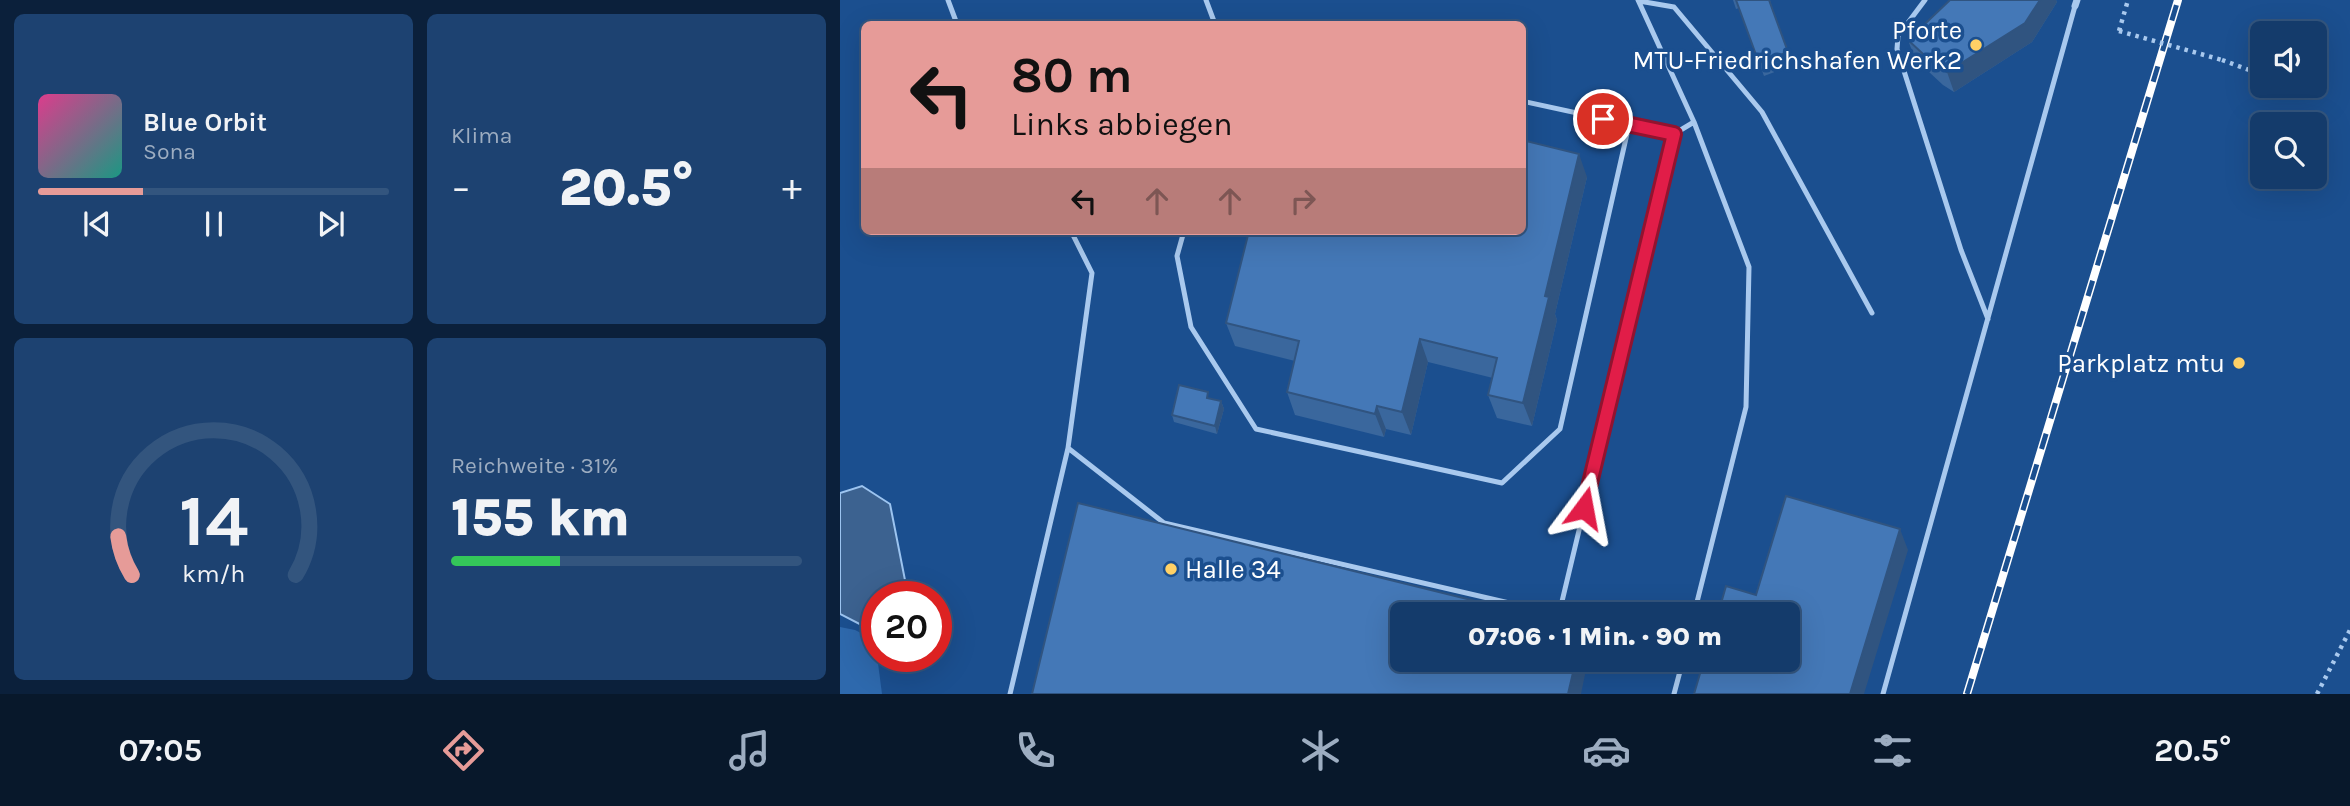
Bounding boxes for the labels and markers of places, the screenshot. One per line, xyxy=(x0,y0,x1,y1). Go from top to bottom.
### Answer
place label: Pforte MTU-Friedrichshafen Werk2 xyxy=(1632,15,1962,76)
marker: Pforte MTU-Friedrichshafen Werk2 xyxy=(1968,37,1984,53)
pin xyxy=(1573,89,1633,149)
place label: Parkplatz mtu xyxy=(2057,348,2225,379)
marker: Parkplatz mtu xyxy=(2231,355,2247,371)
place label: Halle 34 xyxy=(1185,554,1281,585)
marker: Halle 34 xyxy=(1163,561,1179,577)

